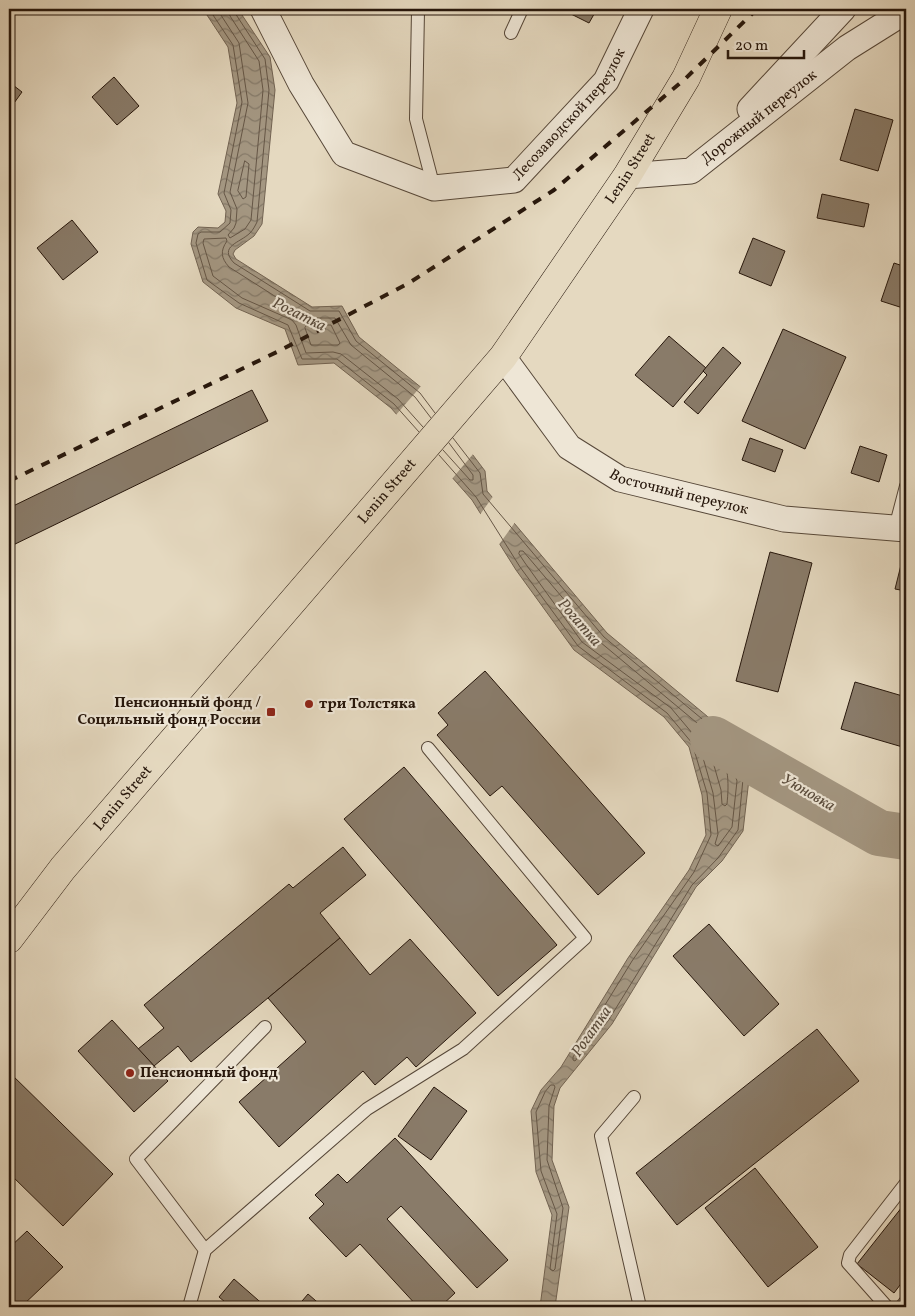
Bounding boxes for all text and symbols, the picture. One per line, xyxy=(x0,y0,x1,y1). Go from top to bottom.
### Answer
scale bar xyxy=(728,28,804,60)
text: 20 m xyxy=(735,36,768,57)
street label: Лесозаводской переулок xyxy=(508,45,631,186)
street label: Дорожный переулок xyxy=(697,65,822,170)
street label: Lenin Street xyxy=(600,129,661,208)
water label: Рогатка xyxy=(269,293,330,338)
street label: Lenin Street xyxy=(353,454,421,529)
street label: Восточный переулок xyxy=(605,464,750,520)
water label: Рогатка xyxy=(552,594,606,652)
place label: Пенсионный фонд / Социльный фонд России xyxy=(77,693,261,731)
place label: три Толстяка xyxy=(319,694,416,715)
marker: три Толстяка xyxy=(303,698,315,710)
marker: Пенсионный фонд / Социльный фонд России xyxy=(265,706,277,718)
street label: Lenin Street xyxy=(89,761,157,836)
water label: Уюновка xyxy=(777,769,839,817)
water label: Рогатка xyxy=(567,1002,618,1062)
place label: Пенсионный фонд xyxy=(140,1063,278,1084)
marker: Пенсионный фонд xyxy=(124,1067,136,1079)

